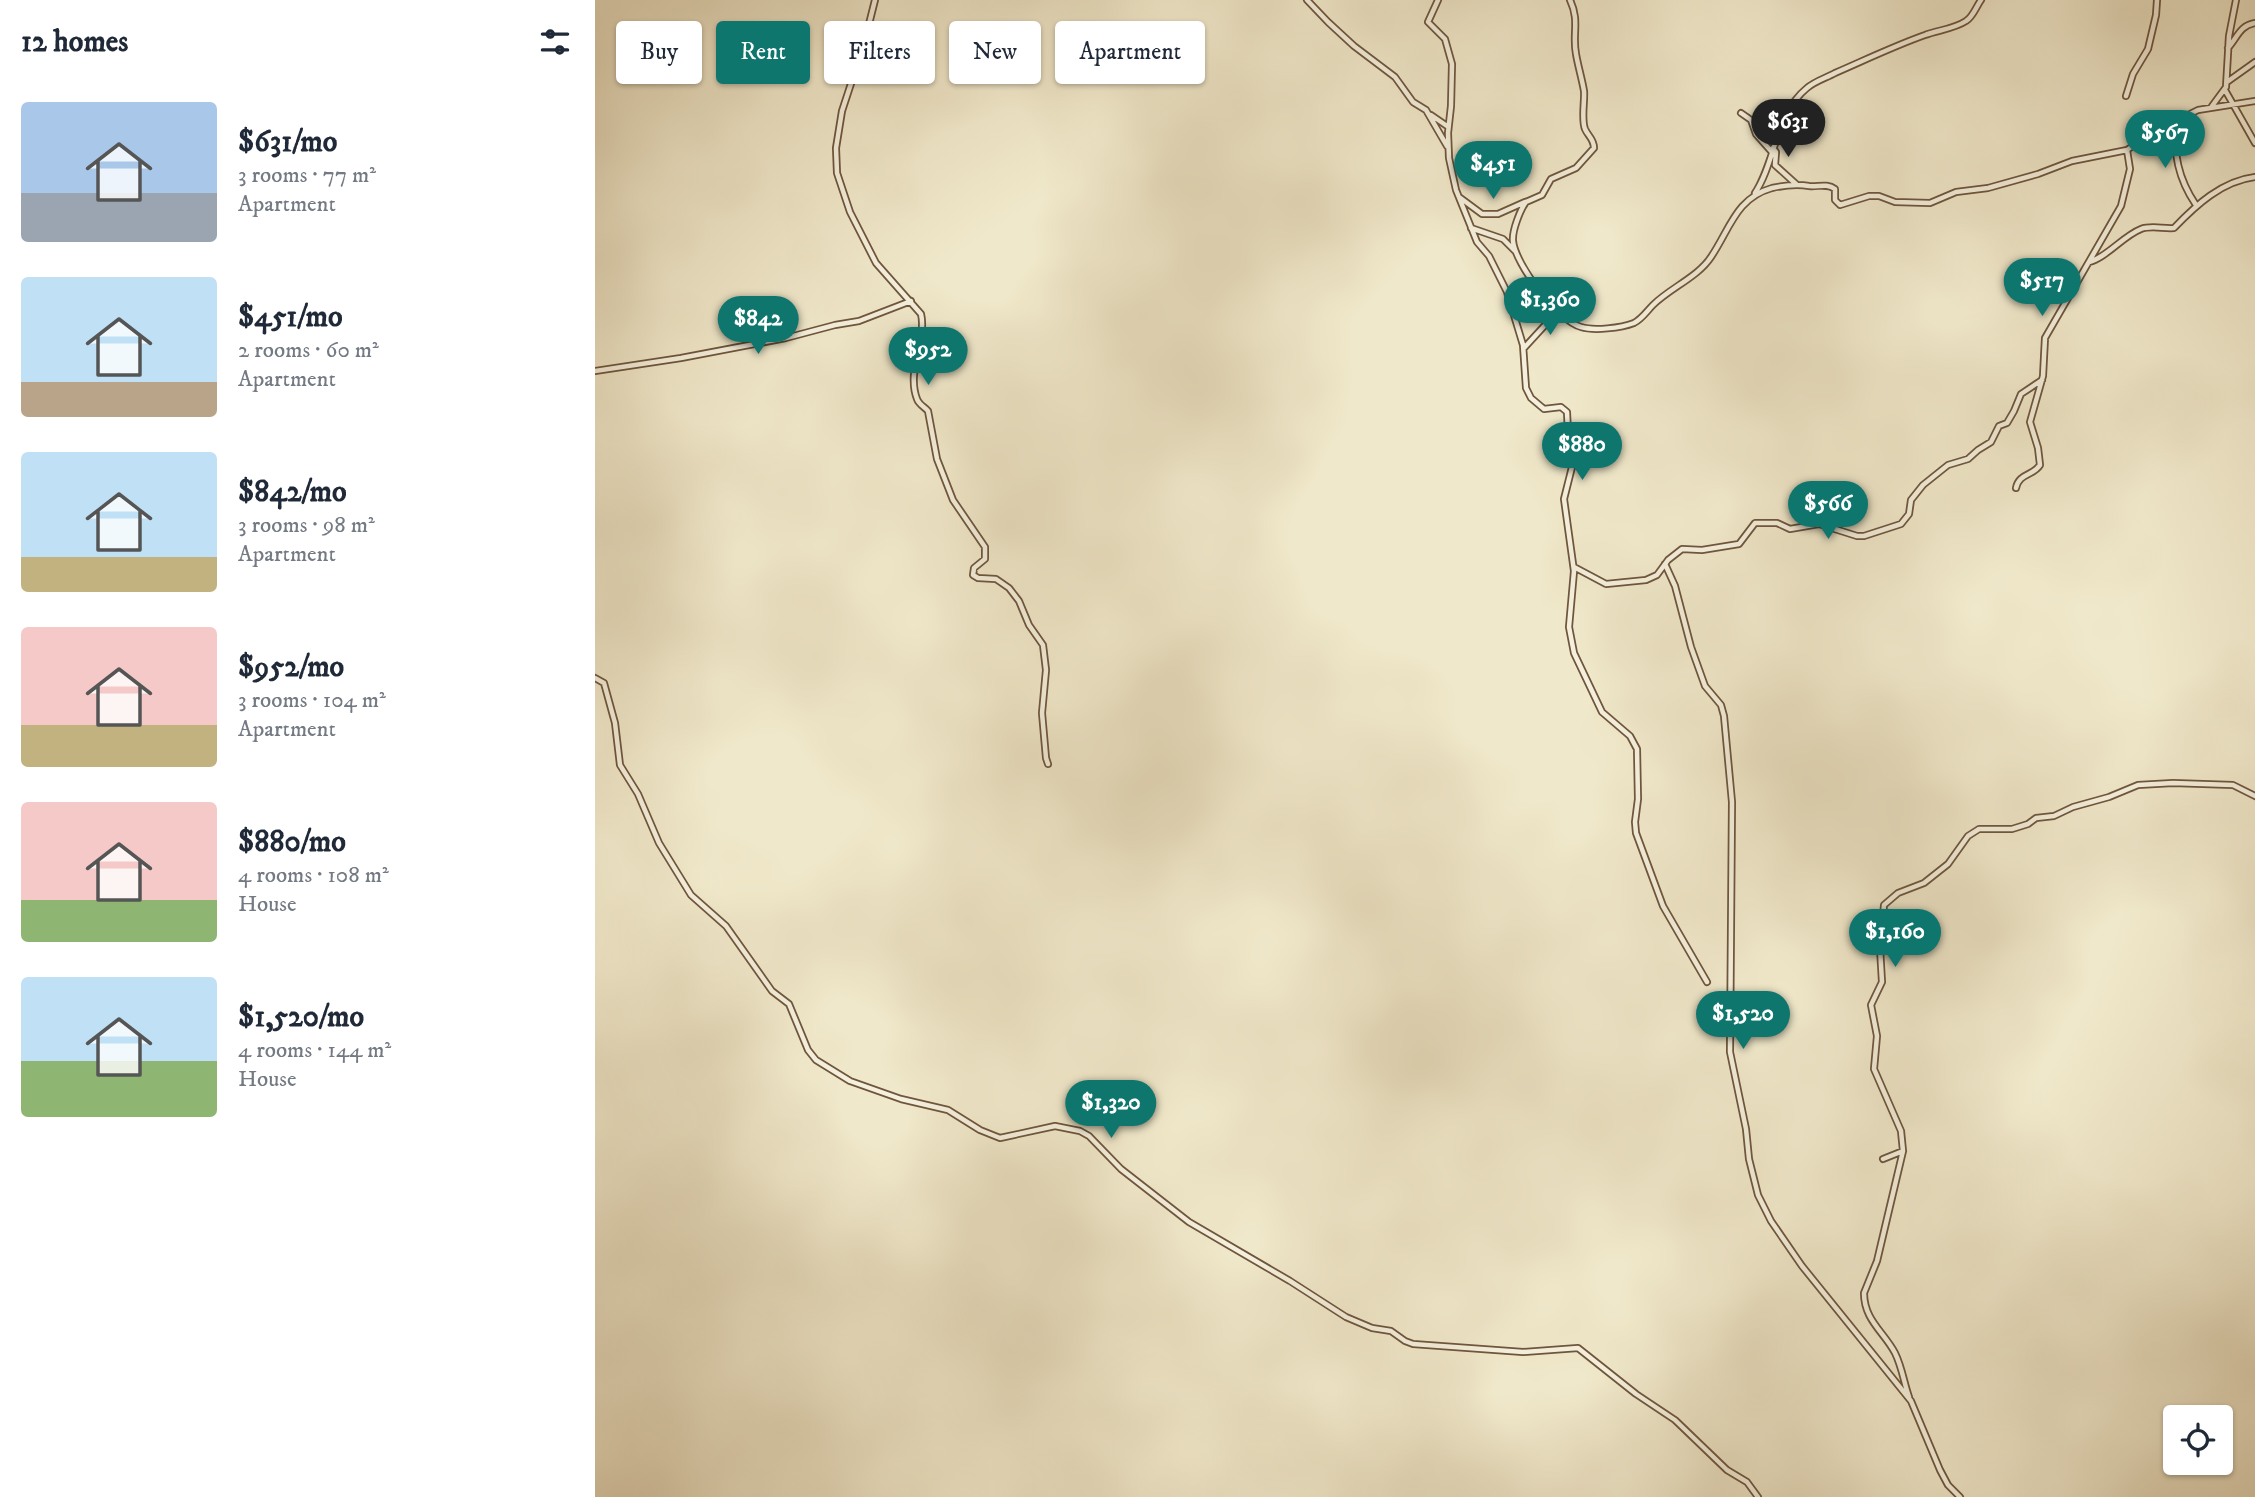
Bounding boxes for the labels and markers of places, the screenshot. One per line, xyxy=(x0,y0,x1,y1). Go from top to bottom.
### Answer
pin: $631 xyxy=(1747,100,1829,159)
pin: $567 xyxy=(2124,110,2206,170)
pin: $451 xyxy=(1452,142,1534,201)
pin: $517 xyxy=(2001,258,2083,318)
pin: $1,360 xyxy=(1493,278,1607,337)
pin: $842 xyxy=(717,296,799,356)
pin: $952 xyxy=(887,328,969,387)
pin: $880 xyxy=(1541,422,1623,482)
pin: $566 xyxy=(1787,482,1869,541)
pin: $1,160 xyxy=(1838,909,1952,969)
pin: $1,520 xyxy=(1686,992,1800,1051)
pin: $1,320 xyxy=(1054,1080,1168,1140)

